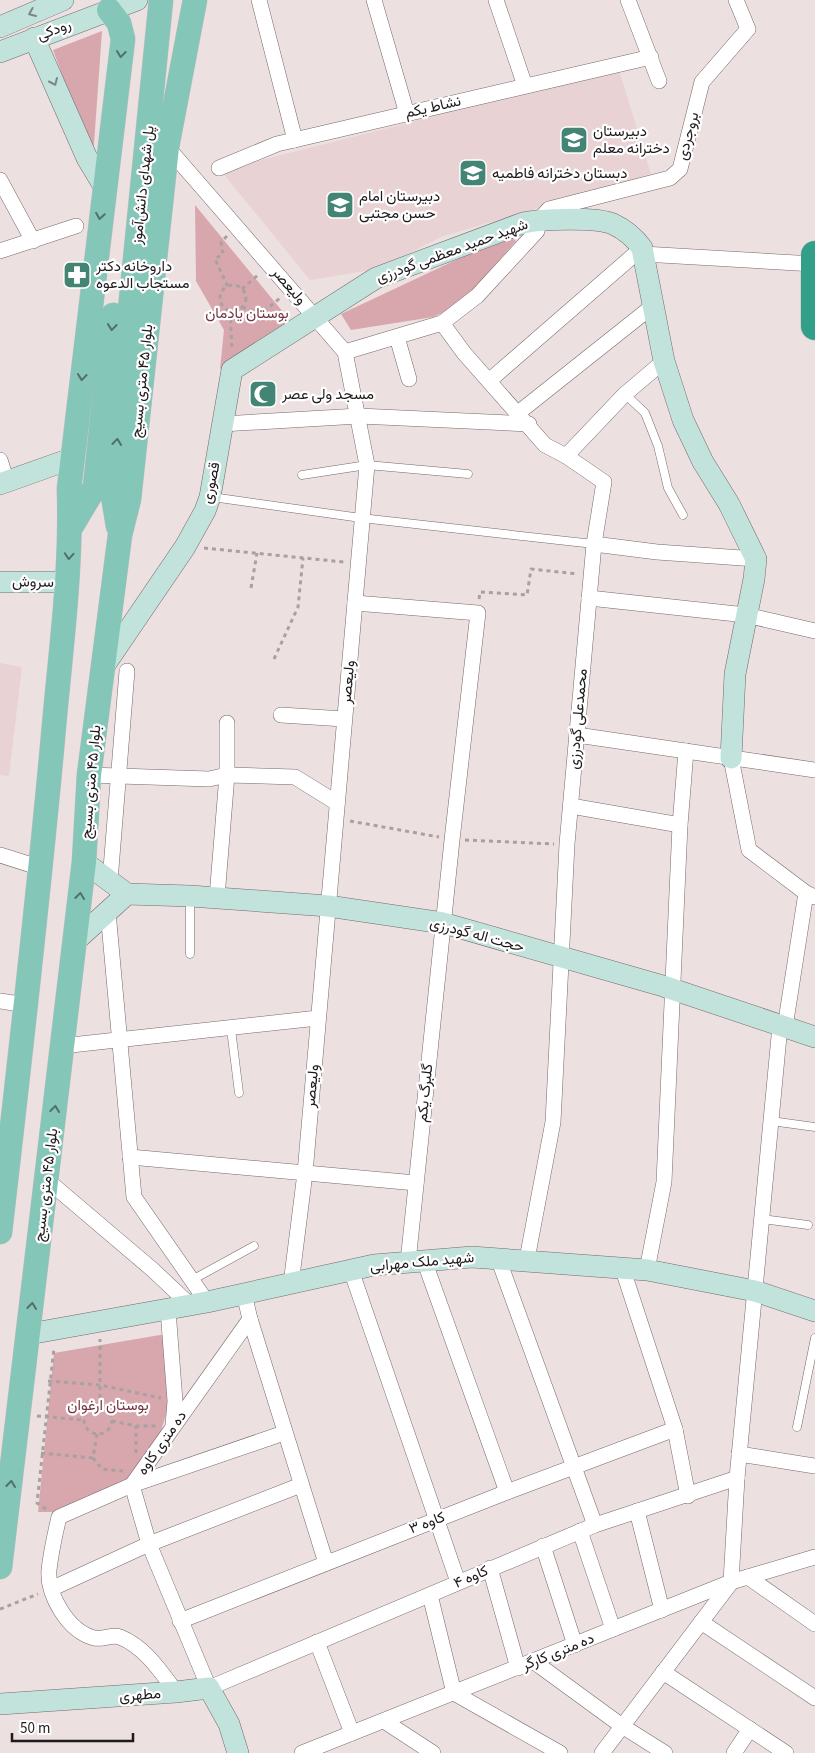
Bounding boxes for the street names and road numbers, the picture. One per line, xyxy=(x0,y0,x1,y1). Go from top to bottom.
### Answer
street label: رودکی xyxy=(34,14,74,46)
street label: نشاط یکم xyxy=(403,90,463,124)
street label: بروجردی xyxy=(672,110,704,162)
street label: پل شهدای دانش‌آموز xyxy=(126,125,160,246)
street label: شهید حمید معظمی گودرزی xyxy=(373,214,531,288)
street label: ولیعصر xyxy=(266,262,311,309)
street label: بلوار ۴۵ متری بسیج xyxy=(126,323,158,439)
street label: قصوری xyxy=(196,460,226,506)
street label: سروش xyxy=(12,571,54,593)
street label: ولیعصر xyxy=(336,659,360,706)
street label: محمدعلی گودرزی xyxy=(563,668,593,770)
street label: بلوار ۴۵ متری بسیج xyxy=(76,724,106,840)
street label: حجت اله گودرزی xyxy=(427,912,527,958)
street label: گلبرگ یکم xyxy=(411,1062,439,1123)
street label: ولیعصر xyxy=(300,1063,324,1110)
street label: بلوار ۴۵ متری بسیج xyxy=(29,1127,63,1243)
street label: شهید ملک مهرابی xyxy=(369,1247,475,1277)
street label: ده متری کاوه xyxy=(132,1407,192,1479)
street label: کاوه ۳ xyxy=(406,1506,448,1539)
street label: کاوه ۴ xyxy=(450,1560,492,1594)
street label: ده متری کارگر xyxy=(518,1628,597,1676)
street label: مطهری xyxy=(118,1683,162,1707)

